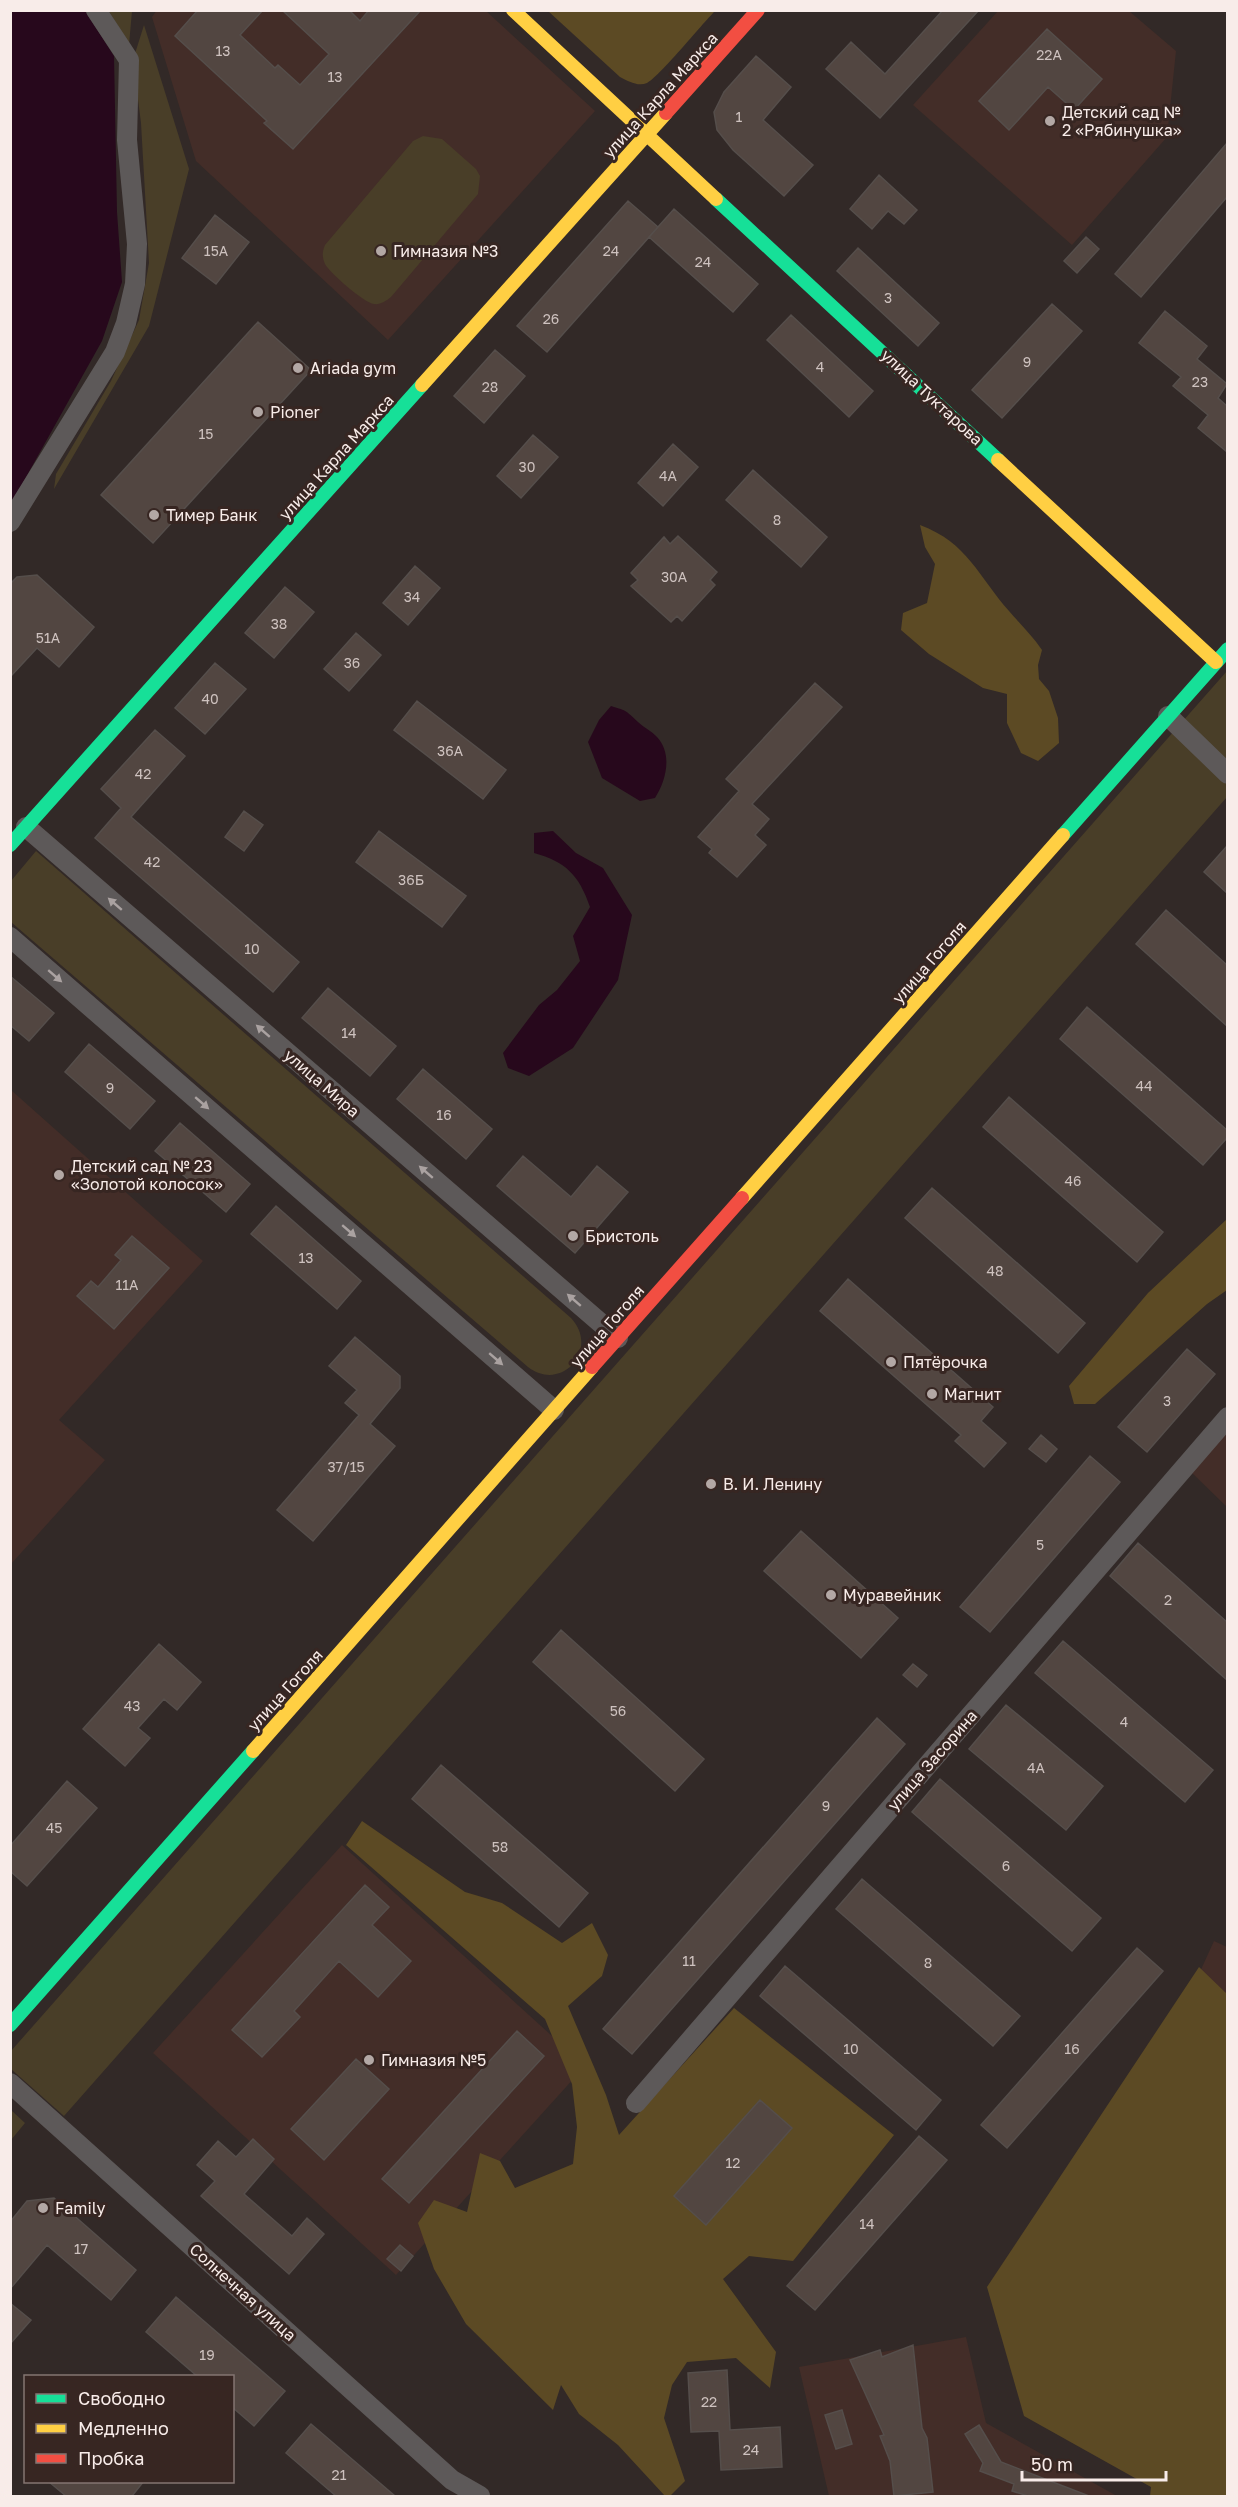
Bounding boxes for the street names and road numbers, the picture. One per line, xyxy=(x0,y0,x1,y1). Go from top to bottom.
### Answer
street label: улица Карла Маркса xyxy=(598,28,722,162)
street label: улица Туктарова xyxy=(877,345,987,449)
street label: улица Карла Маркса xyxy=(274,390,398,524)
street label: улица Гоголя xyxy=(888,917,970,1007)
street label: улица Мира xyxy=(280,1045,364,1121)
street label: улица Гоголя xyxy=(566,1281,648,1371)
street label: улица Гоголя xyxy=(243,1645,327,1735)
street label: улица Засорина xyxy=(883,1706,981,1814)
street label: Солнечная улица xyxy=(186,2239,300,2345)

